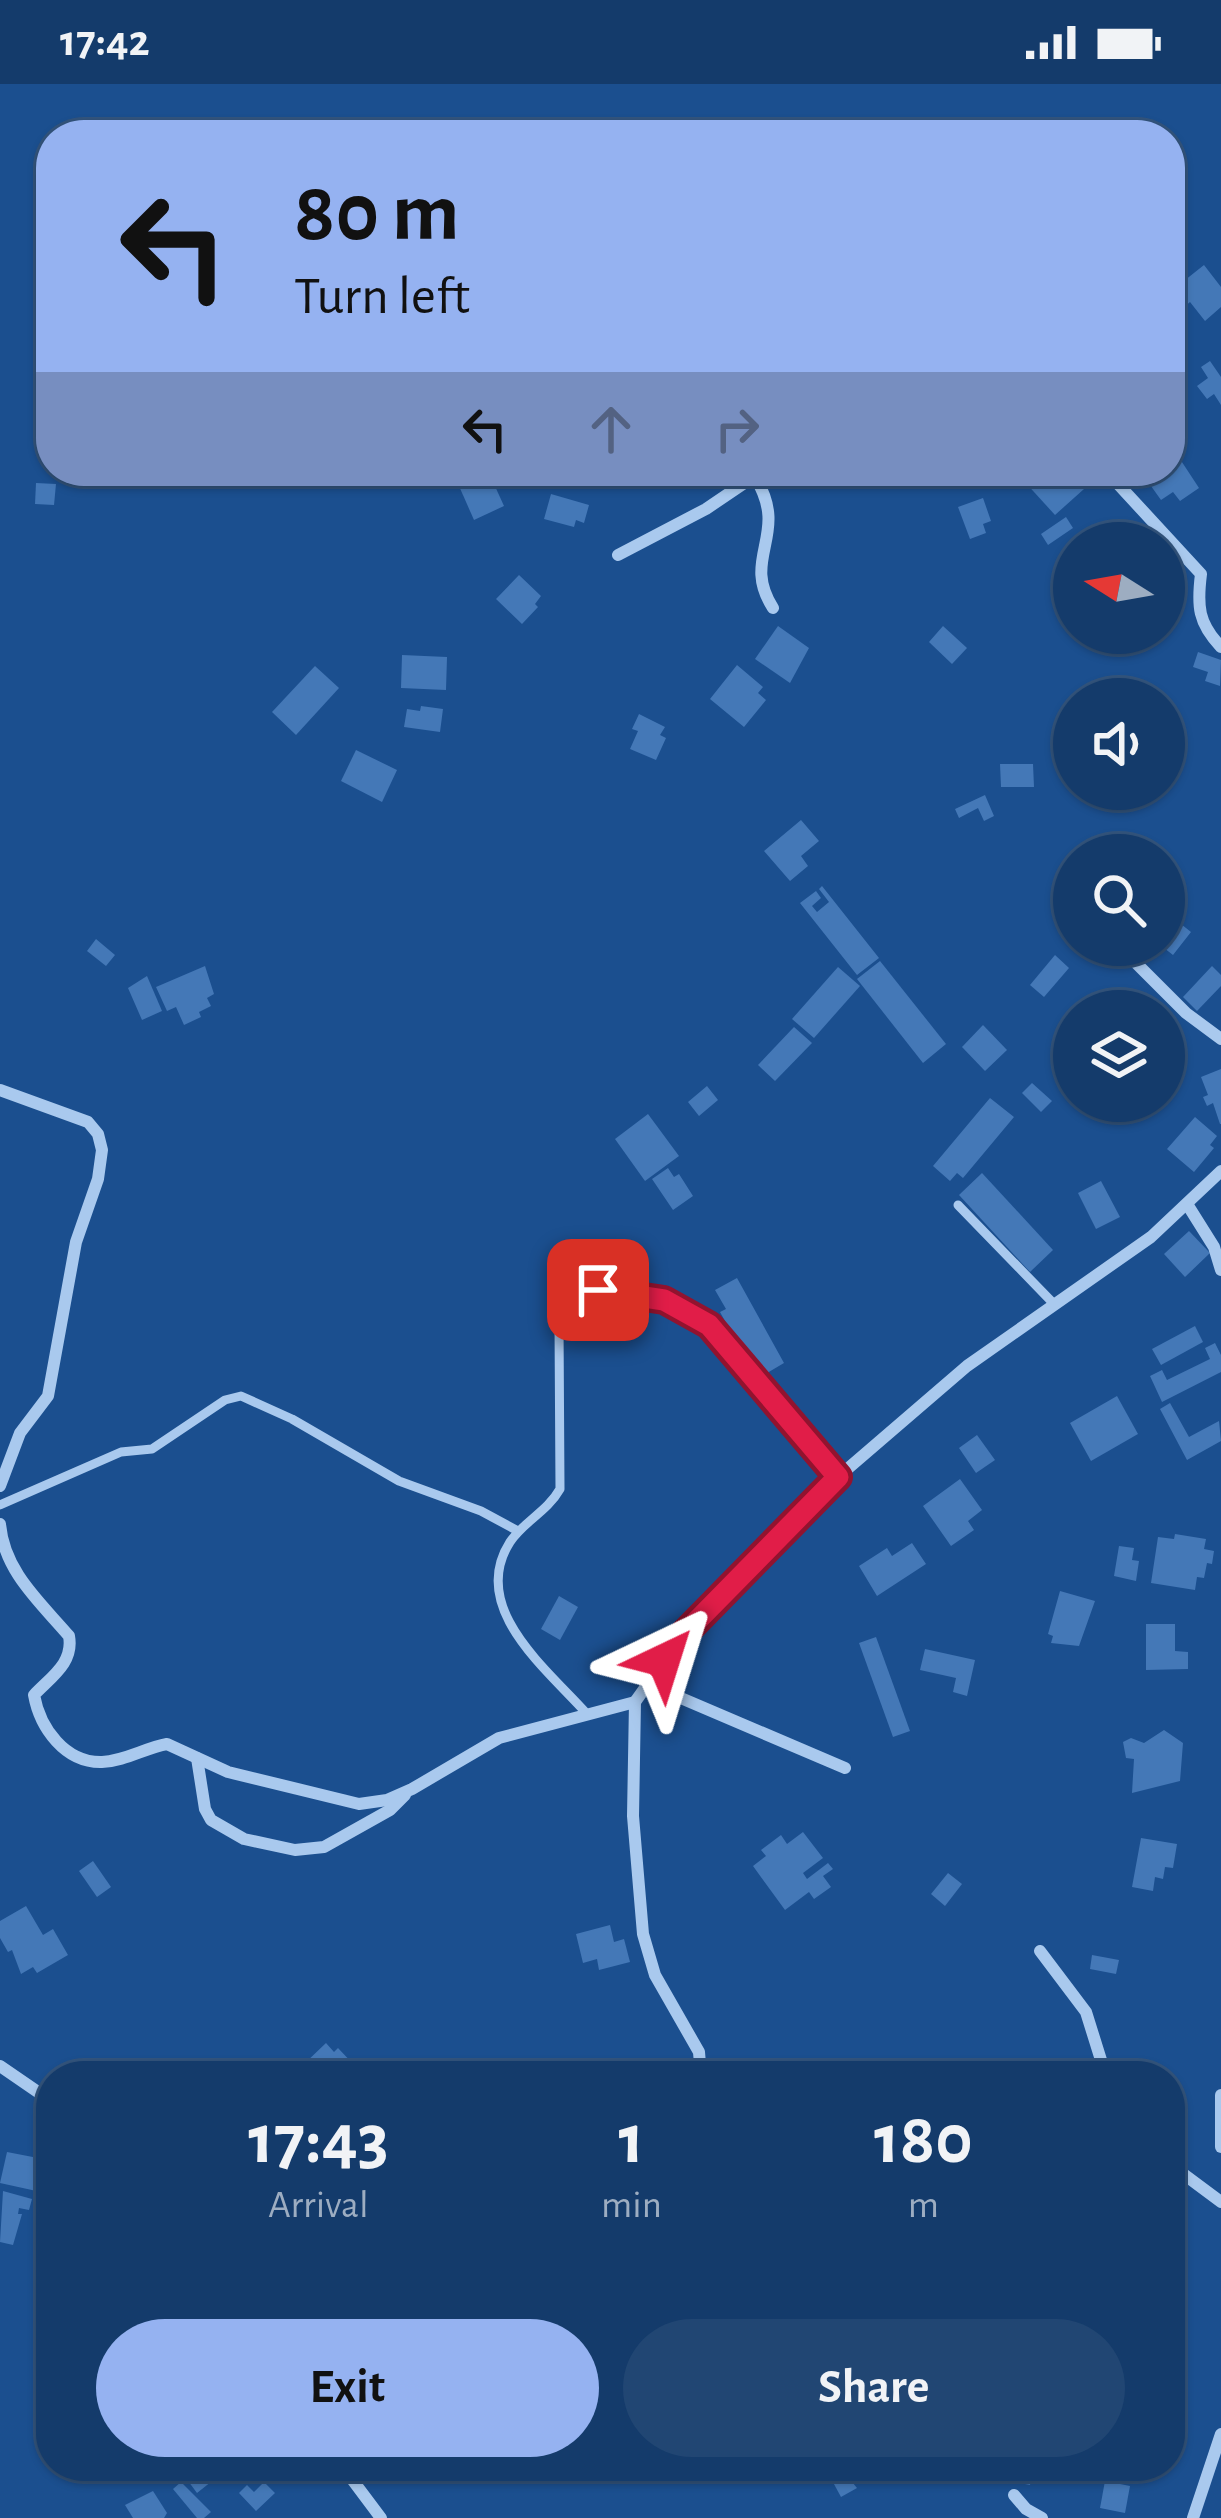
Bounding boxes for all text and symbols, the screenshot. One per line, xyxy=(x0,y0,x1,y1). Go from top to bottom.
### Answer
text: 17:42 xyxy=(60,19,150,64)
icon: left xyxy=(96,168,252,324)
text: 80 m xyxy=(294,172,460,256)
text: Turn left xyxy=(294,270,470,324)
icon: left xyxy=(452,396,518,462)
icon: ahead xyxy=(578,396,644,462)
icon: right xyxy=(704,396,770,462)
north arrow xyxy=(1053,522,1185,654)
map controls xyxy=(1053,522,1185,1122)
button: sound xyxy=(1053,678,1185,810)
button: search xyxy=(1053,834,1185,966)
button: layers xyxy=(1053,990,1185,1122)
pin xyxy=(547,1239,649,1341)
icon: arrive xyxy=(565,1257,631,1323)
position arrow xyxy=(601,1597,727,1723)
text: 17:43 xyxy=(248,2104,389,2176)
text: 1 xyxy=(618,2104,644,2176)
text: 180 xyxy=(874,2104,973,2176)
text: Arrival xyxy=(268,2186,369,2225)
text: min xyxy=(601,2186,662,2225)
text: m xyxy=(908,2186,939,2225)
button: Exit xyxy=(96,2319,599,2457)
button: Share xyxy=(623,2319,1125,2457)

